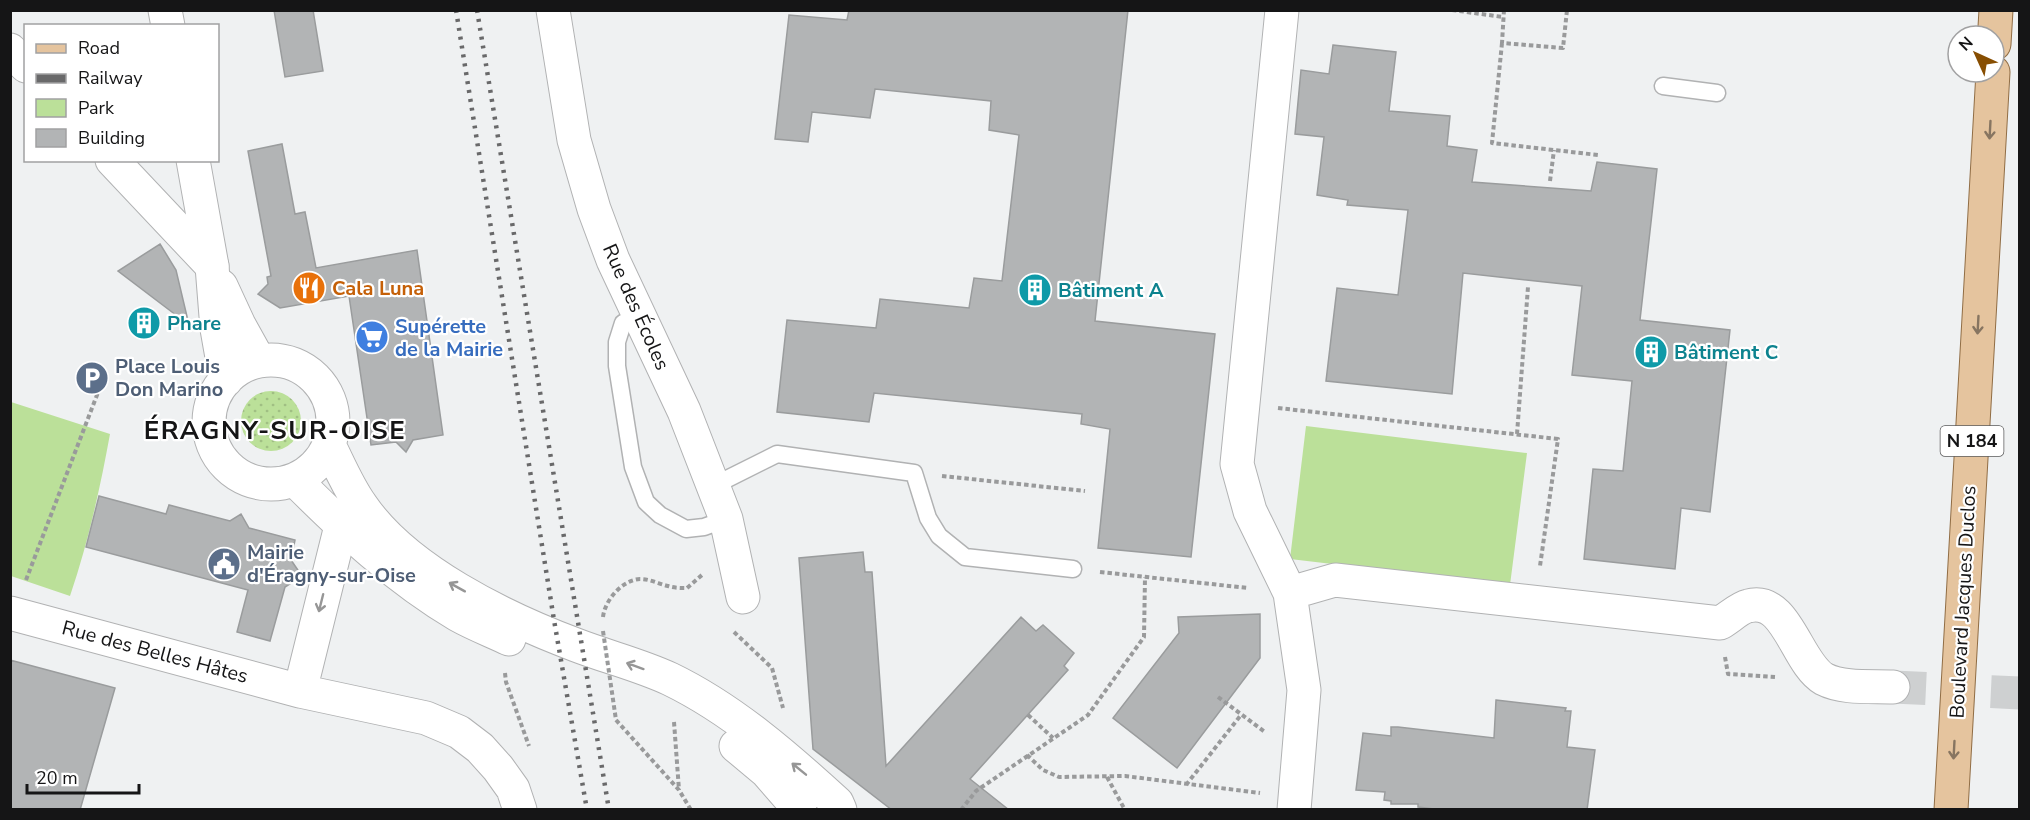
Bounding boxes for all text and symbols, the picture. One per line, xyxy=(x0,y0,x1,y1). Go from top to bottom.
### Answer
legend xyxy=(24,24,219,162)
north arrow xyxy=(1946,24,2006,84)
text: N xyxy=(1954,32,1978,56)
text: Road xyxy=(78,36,120,60)
text: Railway xyxy=(78,66,143,90)
text: Park xyxy=(78,96,115,120)
one-way arrow xyxy=(1984,120,1995,140)
text: Building xyxy=(78,126,145,150)
street label: Rue des Écoles xyxy=(596,240,676,374)
restaurant icon: Cala Luna xyxy=(291,270,327,306)
building icon: Bâtiment A xyxy=(1017,272,1053,308)
place label: Cala Luna xyxy=(332,275,424,302)
place label: Bâtiment A xyxy=(1058,277,1164,304)
building icon: Phare xyxy=(126,305,162,341)
place label: Phare xyxy=(167,310,221,337)
place label: Supérette de la Mairie xyxy=(395,313,503,363)
one-way arrow xyxy=(1973,315,1984,335)
supermarket icon: Supérette de la Mairie xyxy=(354,319,390,355)
building icon: Bâtiment C xyxy=(1633,334,1669,370)
place label: Bâtiment C xyxy=(1674,339,1778,366)
place label: Place Louis Don Marino xyxy=(115,353,223,403)
parking icon: Place Louis Don Marino xyxy=(74,360,110,396)
district label: ÉRAGNY-SUR-OISE xyxy=(144,413,406,448)
road number: N 184 xyxy=(1940,426,2004,456)
street label: Boulevard Jacques Duclos xyxy=(1943,485,1983,719)
place label: Mairie d'Éragny-sur-Oise xyxy=(247,539,416,589)
public building icon: Mairie d'Éragny-sur-Oise xyxy=(206,546,242,582)
one-way arrow xyxy=(449,581,466,593)
one-way arrow xyxy=(315,593,327,612)
street label: Rue des Belles Hâtes xyxy=(59,614,251,690)
one-way arrow xyxy=(626,659,645,670)
one-way arrow xyxy=(1949,740,1960,760)
scale bar xyxy=(27,757,140,795)
one-way arrow xyxy=(792,762,807,776)
text: 20 m xyxy=(36,766,78,790)

